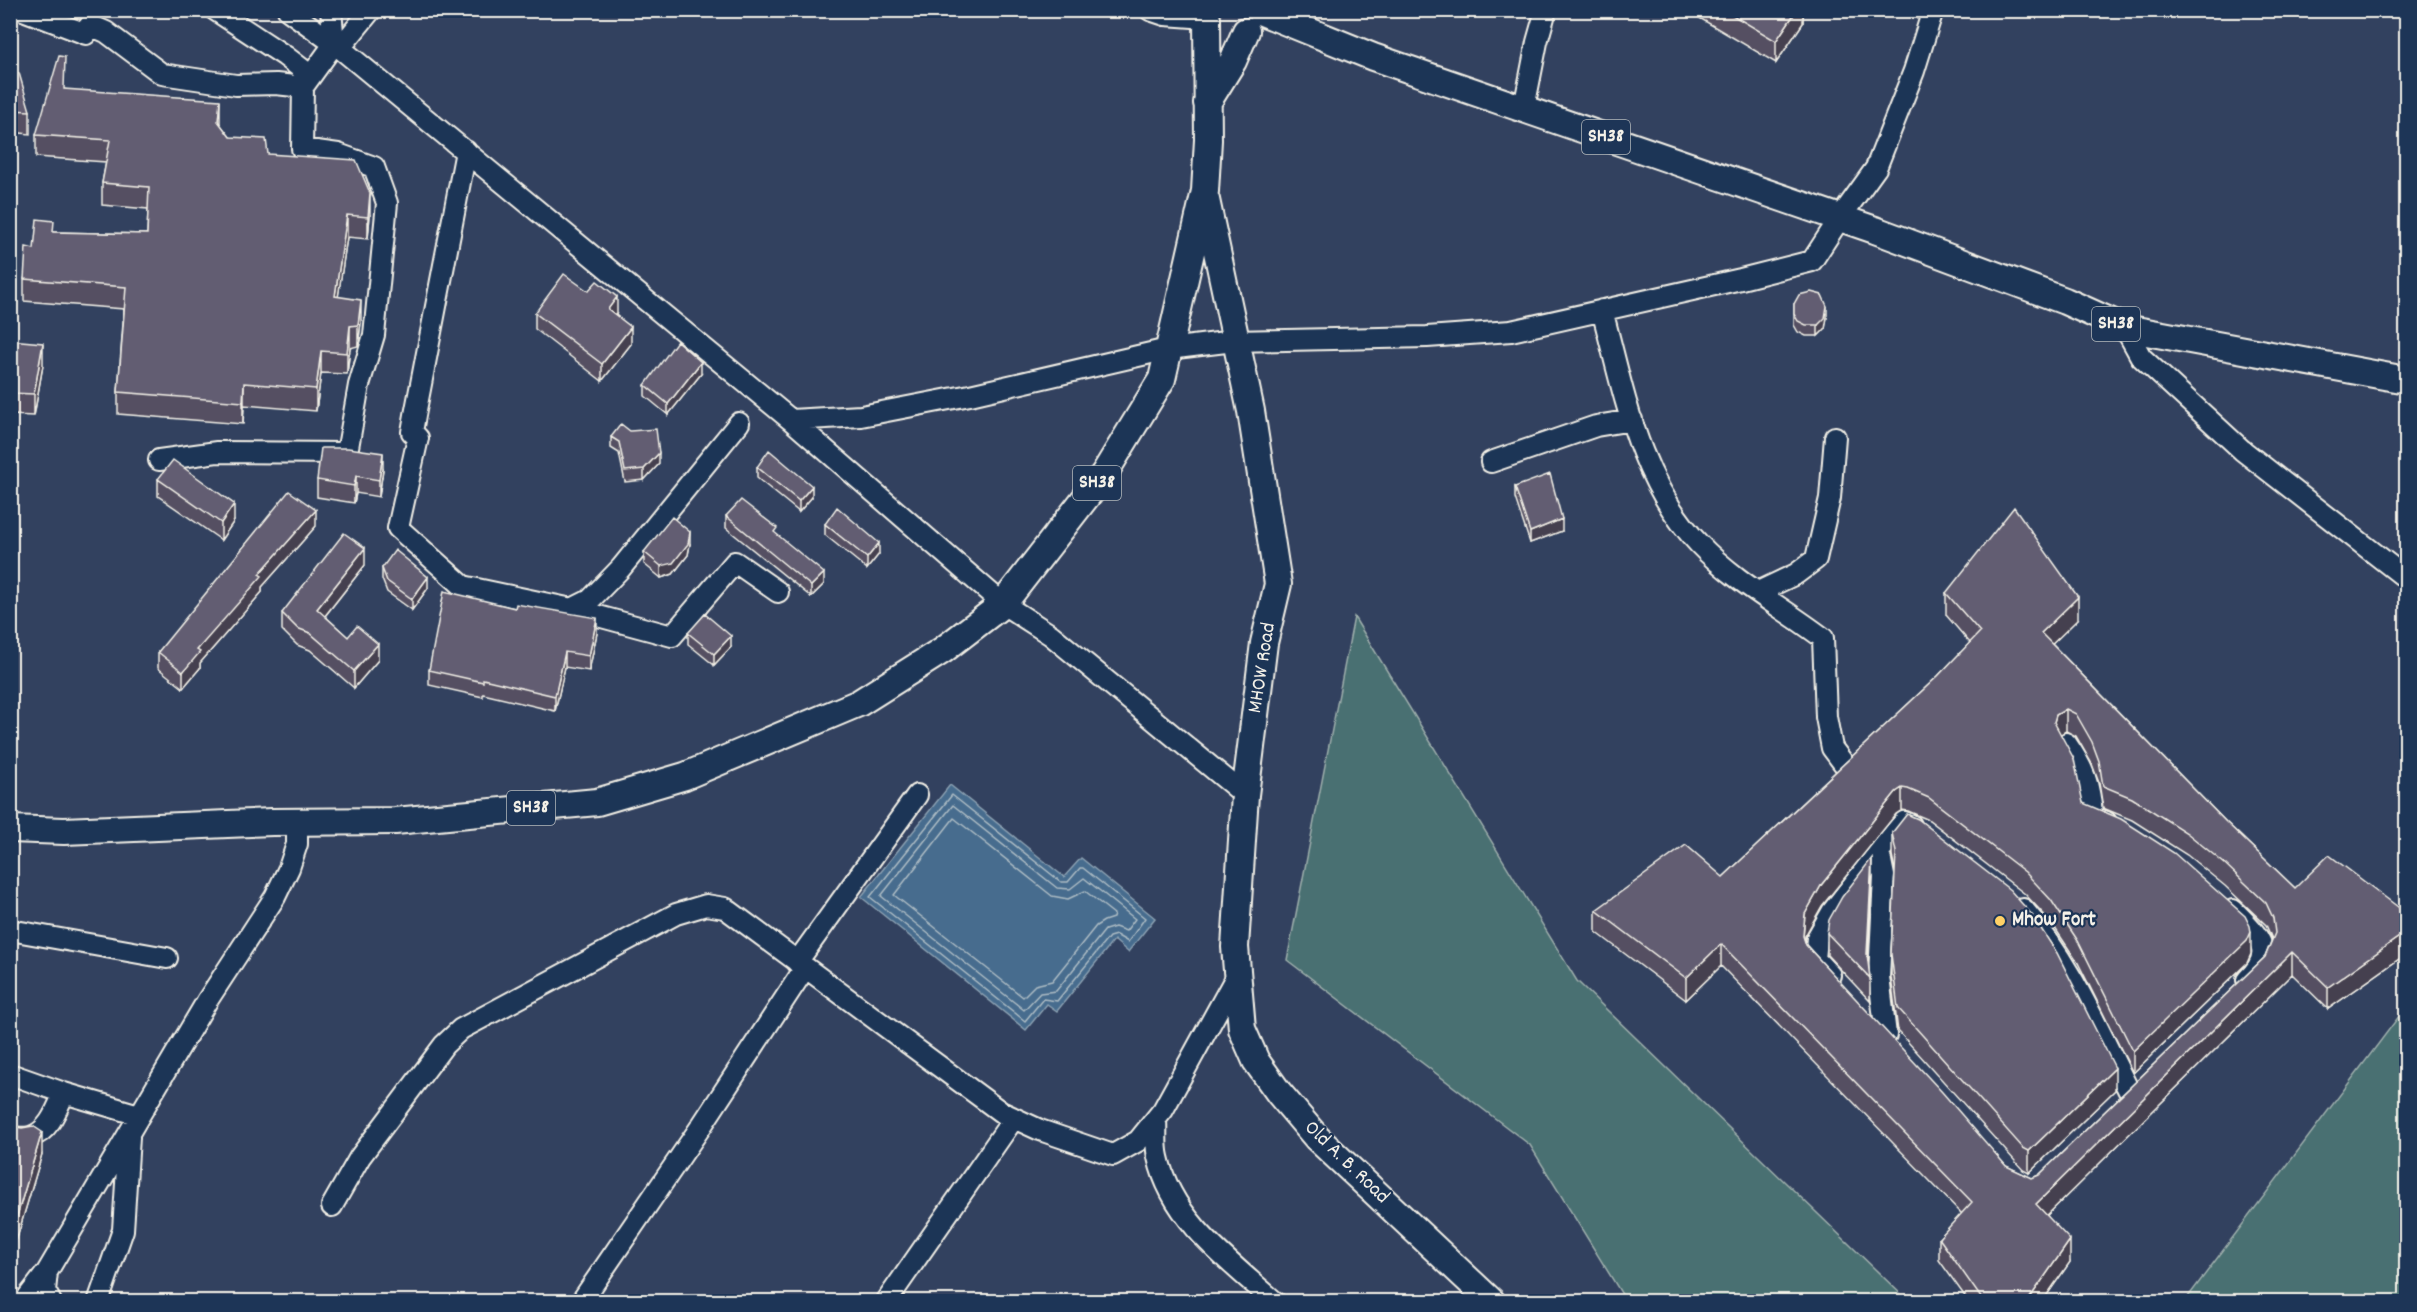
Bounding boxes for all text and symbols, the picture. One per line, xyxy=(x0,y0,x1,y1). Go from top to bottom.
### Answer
road number: SH38 xyxy=(1582,120,1630,154)
road number: SH38 xyxy=(2092,307,2140,341)
road number: SH38 xyxy=(1073,466,1121,500)
street label: MHOW Road xyxy=(1241,621,1285,715)
road number: SH38 xyxy=(507,791,555,825)
place label: Mhow Fort xyxy=(2012,906,2096,936)
marker: Mhow Fort xyxy=(1993,914,2007,928)
street label: Old A. B. Road xyxy=(1296,1114,1396,1212)

